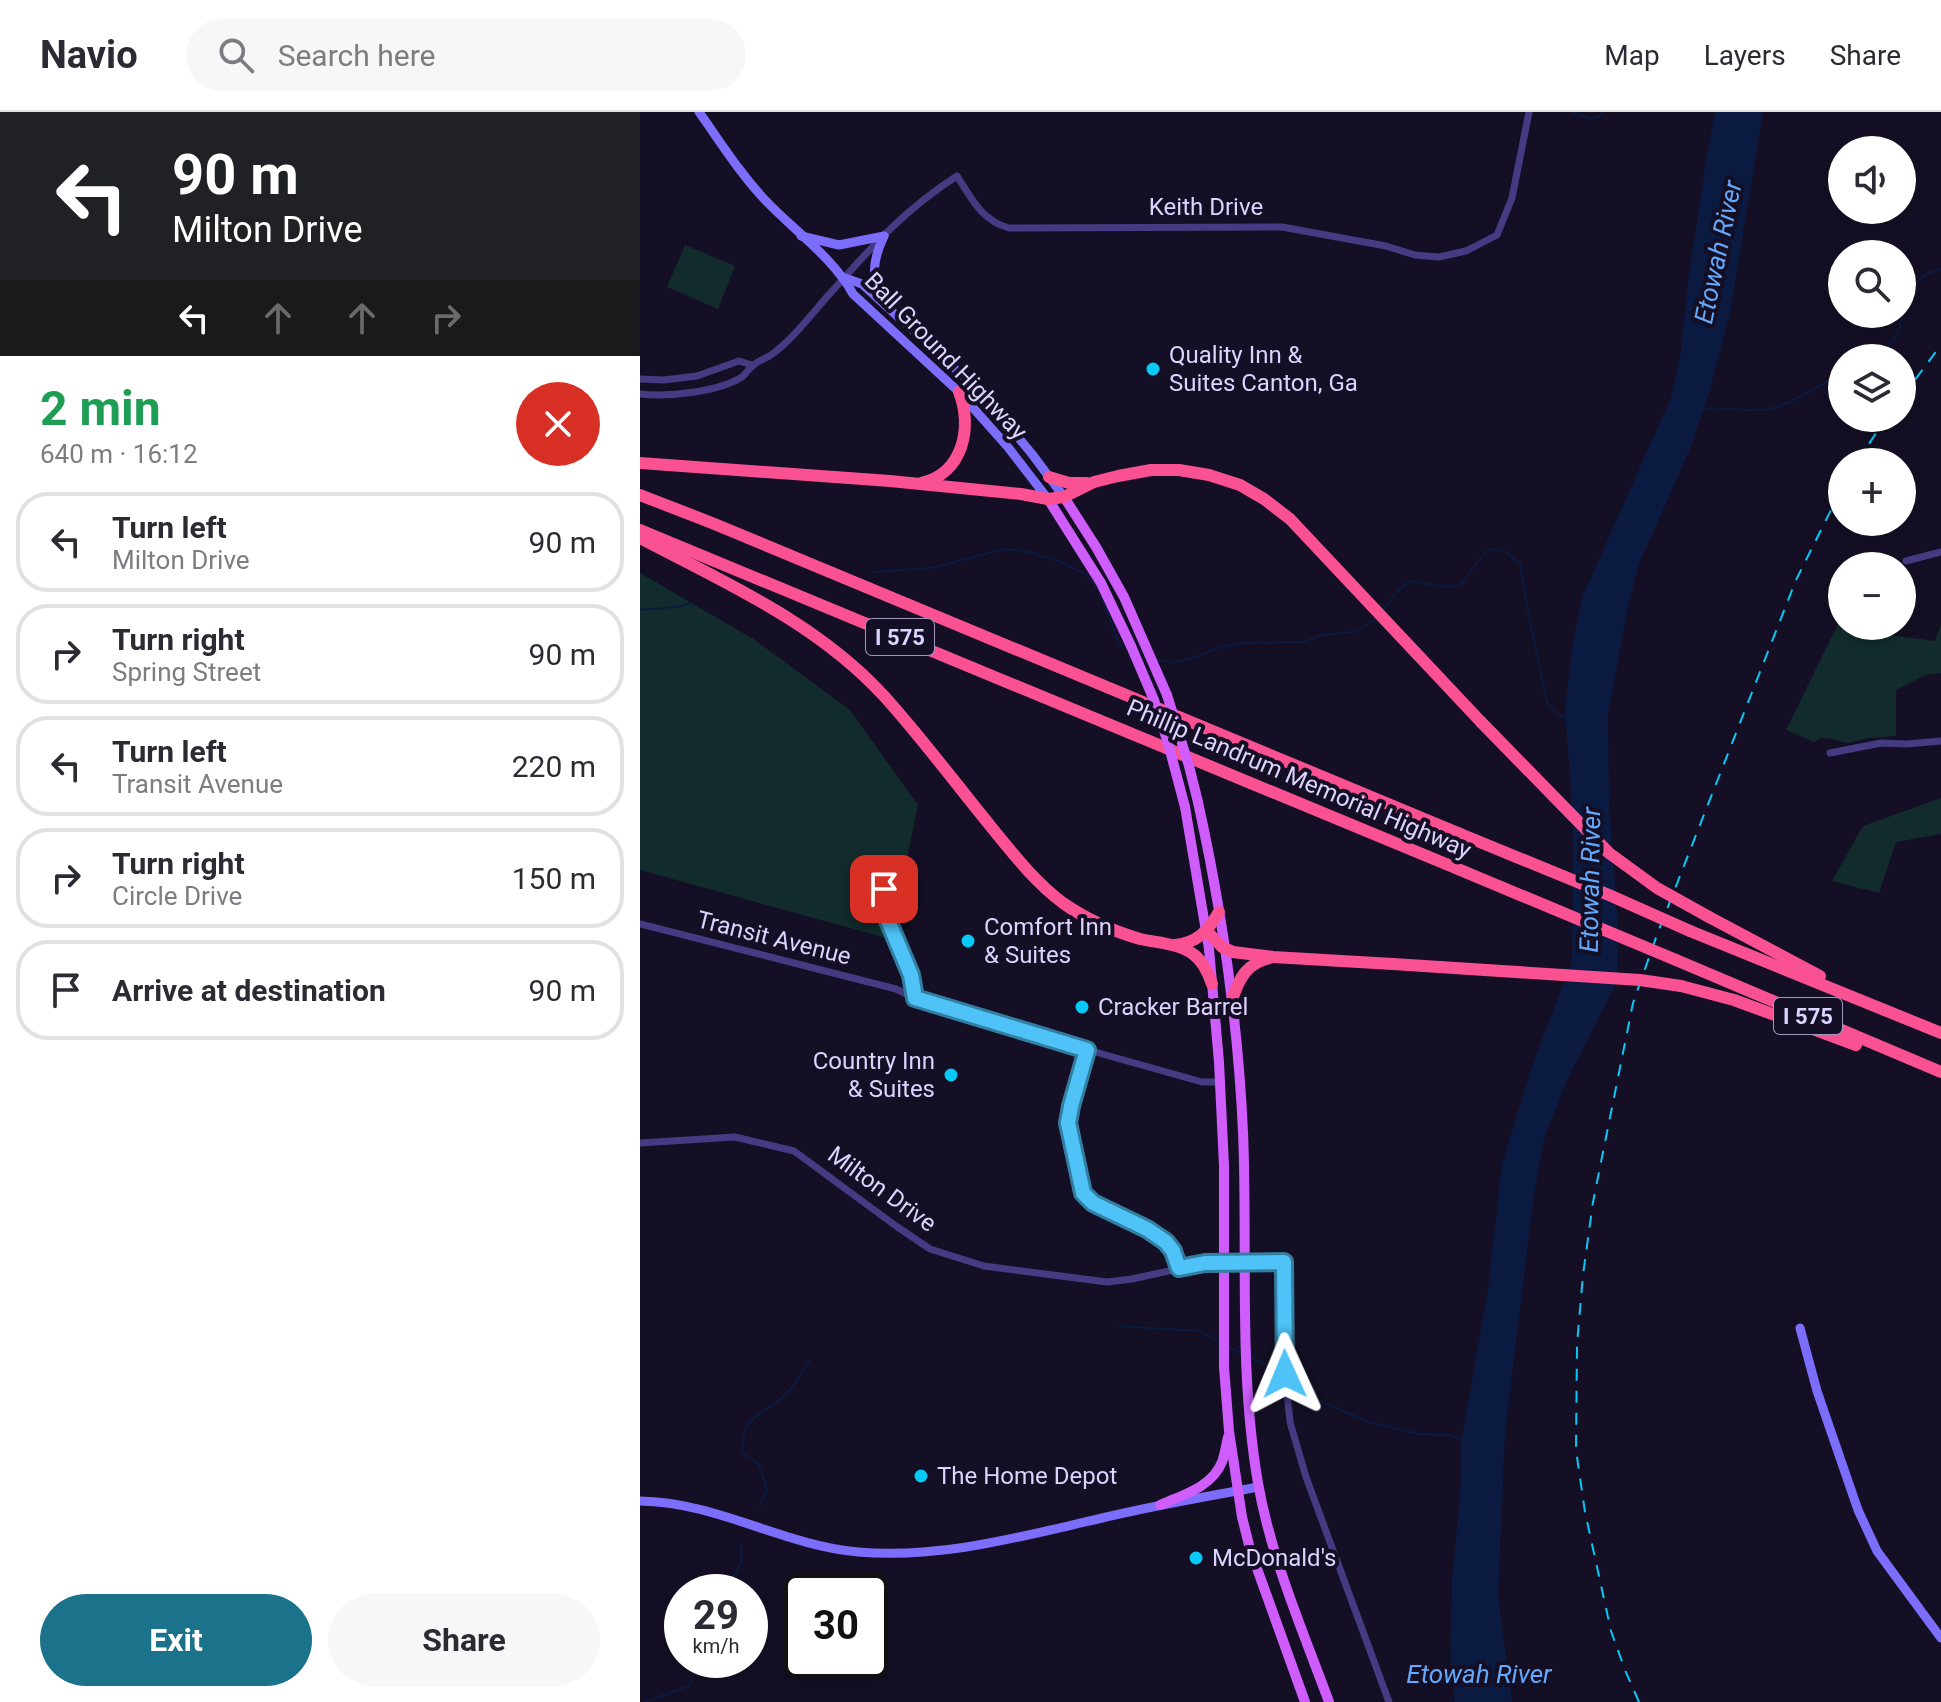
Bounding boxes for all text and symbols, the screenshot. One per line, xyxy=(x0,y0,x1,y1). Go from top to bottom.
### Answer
search box xyxy=(186,19,746,91)
text: Navio xyxy=(40,33,138,77)
icon: search xyxy=(214,33,258,77)
text: Search here xyxy=(278,38,435,73)
text: Map xyxy=(1604,39,1660,72)
text: Layers xyxy=(1704,39,1786,72)
text: Share xyxy=(1830,39,1901,72)
map controls xyxy=(1828,136,1916,640)
button: sound xyxy=(1828,136,1916,224)
text: 90 m xyxy=(172,142,299,208)
icon: left xyxy=(40,144,144,248)
water label: Etowah River xyxy=(1688,176,1748,326)
street label: Keith Drive xyxy=(1149,193,1263,221)
text: Milton Drive xyxy=(172,209,363,251)
button: search xyxy=(1828,240,1916,328)
street label: Ball Ground Highway xyxy=(859,267,1033,446)
icon: left xyxy=(172,296,216,340)
icon: ahead xyxy=(256,296,300,340)
icon: ahead xyxy=(340,296,384,340)
icon: right xyxy=(424,296,468,340)
place label: Quality Inn & Suites Canton, Ga xyxy=(1169,341,1358,397)
button: layers xyxy=(1828,344,1916,432)
marker: Quality Inn & Suites Canton, Ga xyxy=(1144,360,1162,378)
text: 2 min xyxy=(40,380,161,437)
button: close xyxy=(516,382,600,466)
text: 640 m · 16:12 xyxy=(40,439,198,469)
button: + xyxy=(1828,448,1916,536)
text: Turn left xyxy=(112,510,227,545)
icon: left xyxy=(44,520,88,564)
text: 90 m xyxy=(529,525,596,560)
text: Milton Drive xyxy=(112,545,250,575)
button: − xyxy=(1828,552,1916,640)
road number: I 575 xyxy=(866,619,934,655)
text: Turn right xyxy=(112,622,245,657)
icon: right xyxy=(44,632,88,676)
text: 90 m xyxy=(529,637,596,672)
text: Spring Street xyxy=(112,657,261,687)
street label: Phillip Landrum Memorial Highway xyxy=(1123,694,1476,865)
text: Turn left xyxy=(112,734,227,769)
icon: left xyxy=(44,744,88,788)
text: 220 m xyxy=(512,749,596,784)
text: Transit Avenue xyxy=(112,769,283,799)
water label: Etowah River xyxy=(1574,806,1606,953)
text: Turn right xyxy=(112,846,245,881)
pin xyxy=(850,855,918,923)
icon: right xyxy=(44,856,88,900)
text: 150 m xyxy=(512,861,596,896)
icon: arrive xyxy=(862,867,906,911)
text: Circle Drive xyxy=(112,881,242,911)
street label: Transit Avenue xyxy=(694,905,854,971)
place label: Comfort Inn & Suites xyxy=(984,913,1112,969)
marker: Comfort Inn & Suites xyxy=(959,932,977,950)
icon: arrive xyxy=(44,968,88,1012)
text: Arrive at destination xyxy=(112,973,386,1008)
text: 90 m xyxy=(529,973,596,1008)
place label: Cracker Barrel xyxy=(1098,993,1248,1021)
marker: Cracker Barrel xyxy=(1073,998,1091,1016)
road number: I 575 xyxy=(1774,998,1842,1034)
place label: Country Inn & Suites xyxy=(813,1047,935,1103)
marker: Country Inn & Suites xyxy=(942,1066,960,1084)
street label: Milton Drive xyxy=(822,1140,942,1238)
position arrow xyxy=(1243,1332,1327,1416)
place label: The Home Depot xyxy=(937,1462,1117,1490)
marker: The Home Depot xyxy=(912,1467,930,1485)
place label: McDonald's xyxy=(1212,1544,1336,1572)
marker: McDonald's xyxy=(1187,1549,1205,1567)
speed limit sign: 30 xyxy=(784,1574,888,1678)
text: 29 xyxy=(693,1592,739,1639)
button: Exit xyxy=(40,1594,312,1686)
button: Share xyxy=(328,1594,600,1686)
text: km/h xyxy=(693,1634,739,1658)
water label: Etowah River xyxy=(1406,1659,1553,1689)

